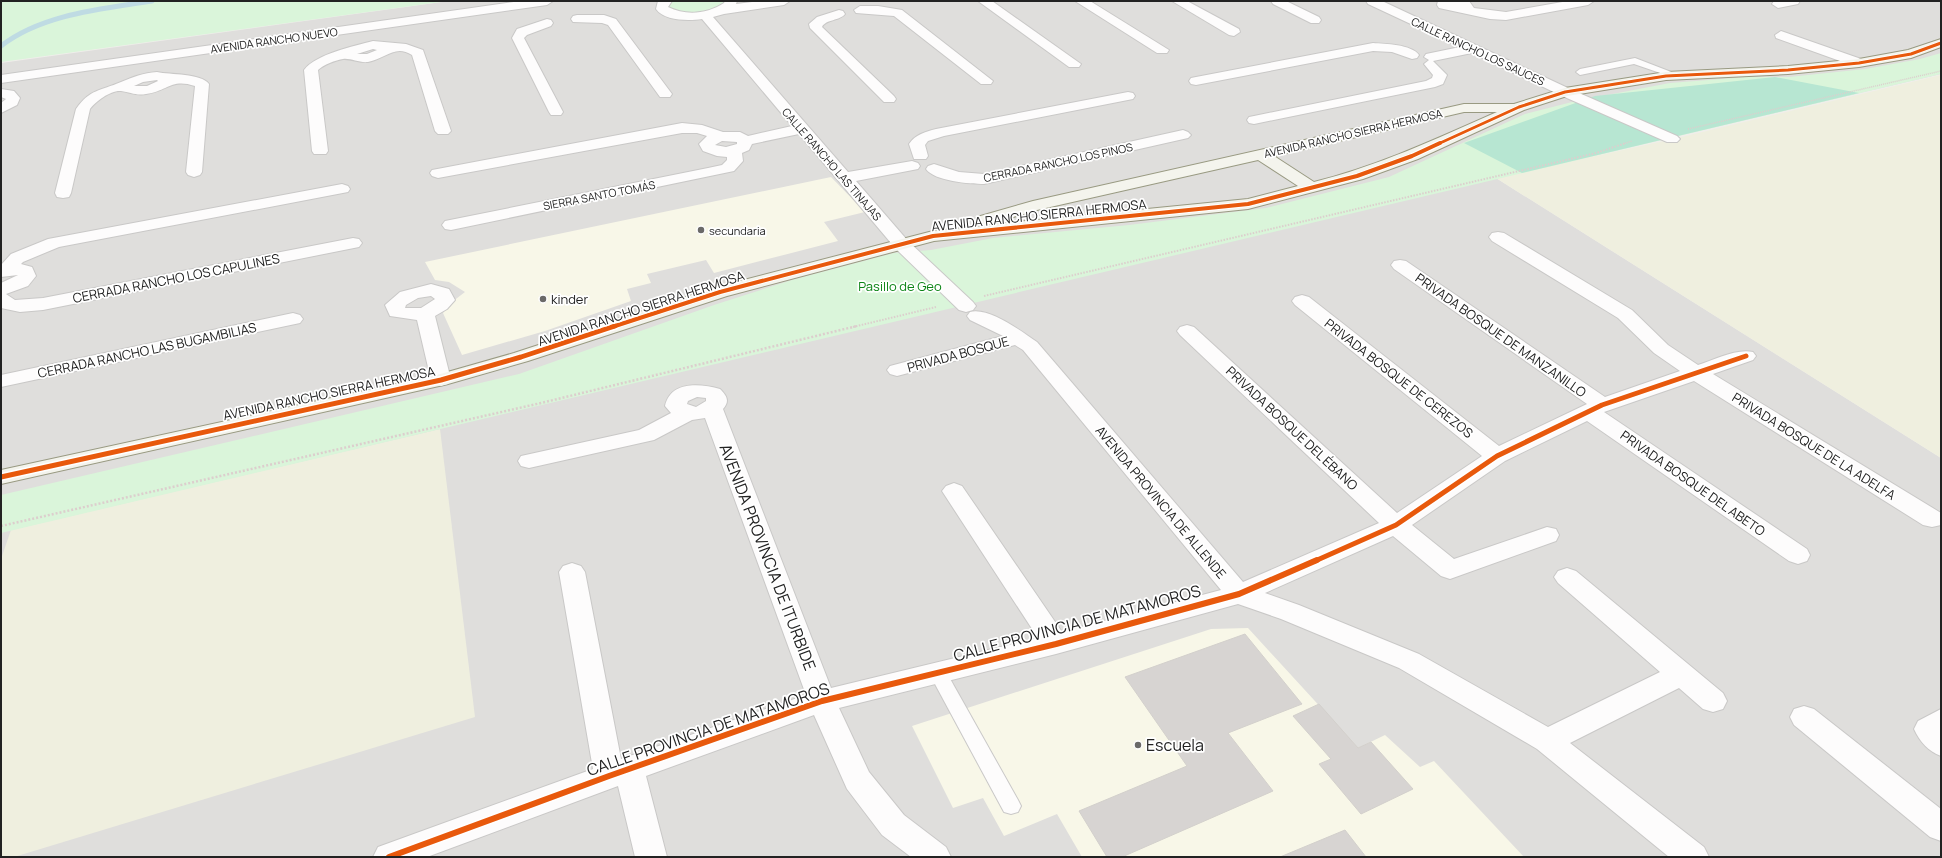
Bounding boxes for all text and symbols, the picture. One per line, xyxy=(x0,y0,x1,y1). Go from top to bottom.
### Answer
street label: CALLE RANCHO LOS SAUCES xyxy=(1409,13,1547,89)
street label: AVENIDA RANCHO NUEVO xyxy=(209,24,339,56)
street label: CALLE RANCHO LAS TINAJAS xyxy=(779,104,885,224)
street label: AVENIDA RANCHO SIERRA HERMOSA xyxy=(1262,105,1444,161)
street label: CERRADA RANCHO LOS PINOS xyxy=(982,139,1134,185)
street label: SIERRA SANTO TOMÁS xyxy=(542,177,657,213)
street label: AVENIDA RANCHO SIERRA HERMOSA xyxy=(931,195,1147,235)
place label: secundaria xyxy=(709,223,766,238)
marker: secundaria xyxy=(696,225,706,235)
street label: CERRADA RANCHO LOS CAPULINES xyxy=(71,249,281,307)
street label: AVENIDA RANCHO SIERRA HERMOSA xyxy=(535,266,747,350)
street label: PRIVADA BOSQUE DE MANZANILLO xyxy=(1412,269,1591,401)
park label: Pasillo de Geo xyxy=(858,277,942,295)
place label: kinder xyxy=(551,290,588,308)
marker: kinder xyxy=(538,294,548,304)
street label: PRIVADA BOSQUE DE CEREZOS xyxy=(1321,314,1477,442)
street label: CERRADA RANCHO LAS BUGAMBILIAS xyxy=(36,318,258,382)
street label: PRIVADA BOSQUE xyxy=(905,332,1011,376)
street label: AVENIDA RANCHO SIERRA HERMOSA xyxy=(221,362,437,424)
street label: PRIVADA BOSQUE DEL ÉBANO xyxy=(1222,362,1362,494)
street label: PRIVADA BOSQUE DE LA ADELFA xyxy=(1729,388,1899,504)
street label: AVENIDA PROVINCIA DE ALLENDE xyxy=(1092,422,1230,582)
street label: PRIVADA BOSQUE DEL ABETO xyxy=(1617,426,1769,540)
street label: AVENIDA PROVINCIA DE ITURBIDE xyxy=(715,441,821,673)
street label: CALLE PROVINCIA DE MATAMOROS xyxy=(951,579,1203,667)
street label: CALLE PROVINCIA DE MATAMOROS xyxy=(584,677,832,781)
place label: Escuela xyxy=(1146,734,1204,756)
marker: Escuela xyxy=(1133,740,1143,750)

